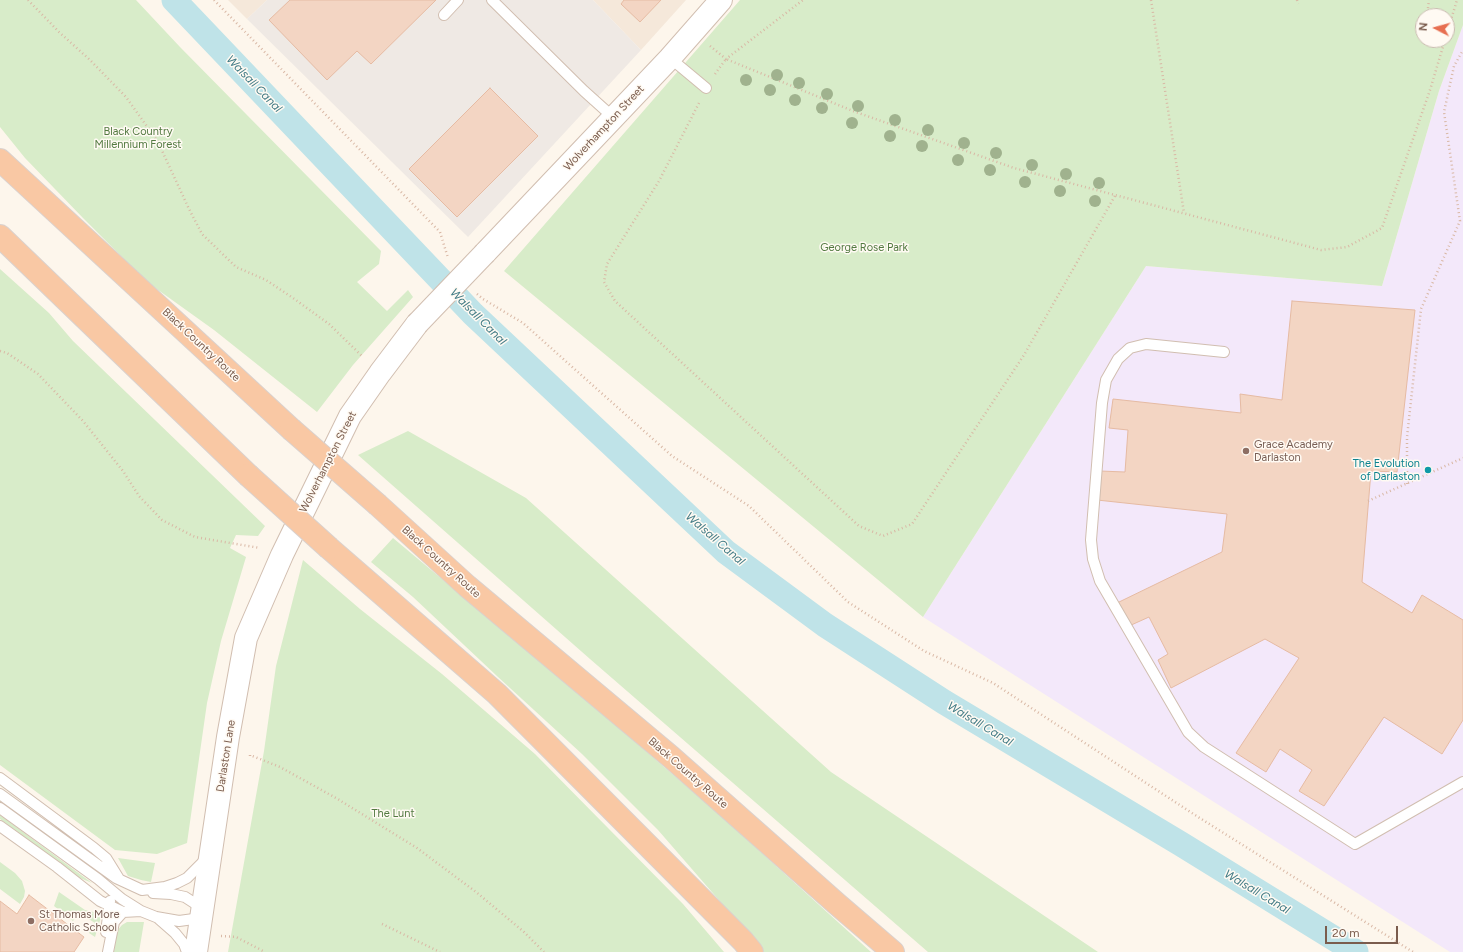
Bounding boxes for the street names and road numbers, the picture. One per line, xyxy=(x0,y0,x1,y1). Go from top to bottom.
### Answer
street label: Wolverhampton Street xyxy=(561,83,647,173)
street label: Black Country Route xyxy=(159,306,243,384)
street label: Wolverhampton Street xyxy=(297,409,359,515)
street label: Black Country Route xyxy=(399,523,483,601)
street label: Darlaston Lane xyxy=(214,719,238,793)
street label: Black Country Route xyxy=(645,735,731,811)

